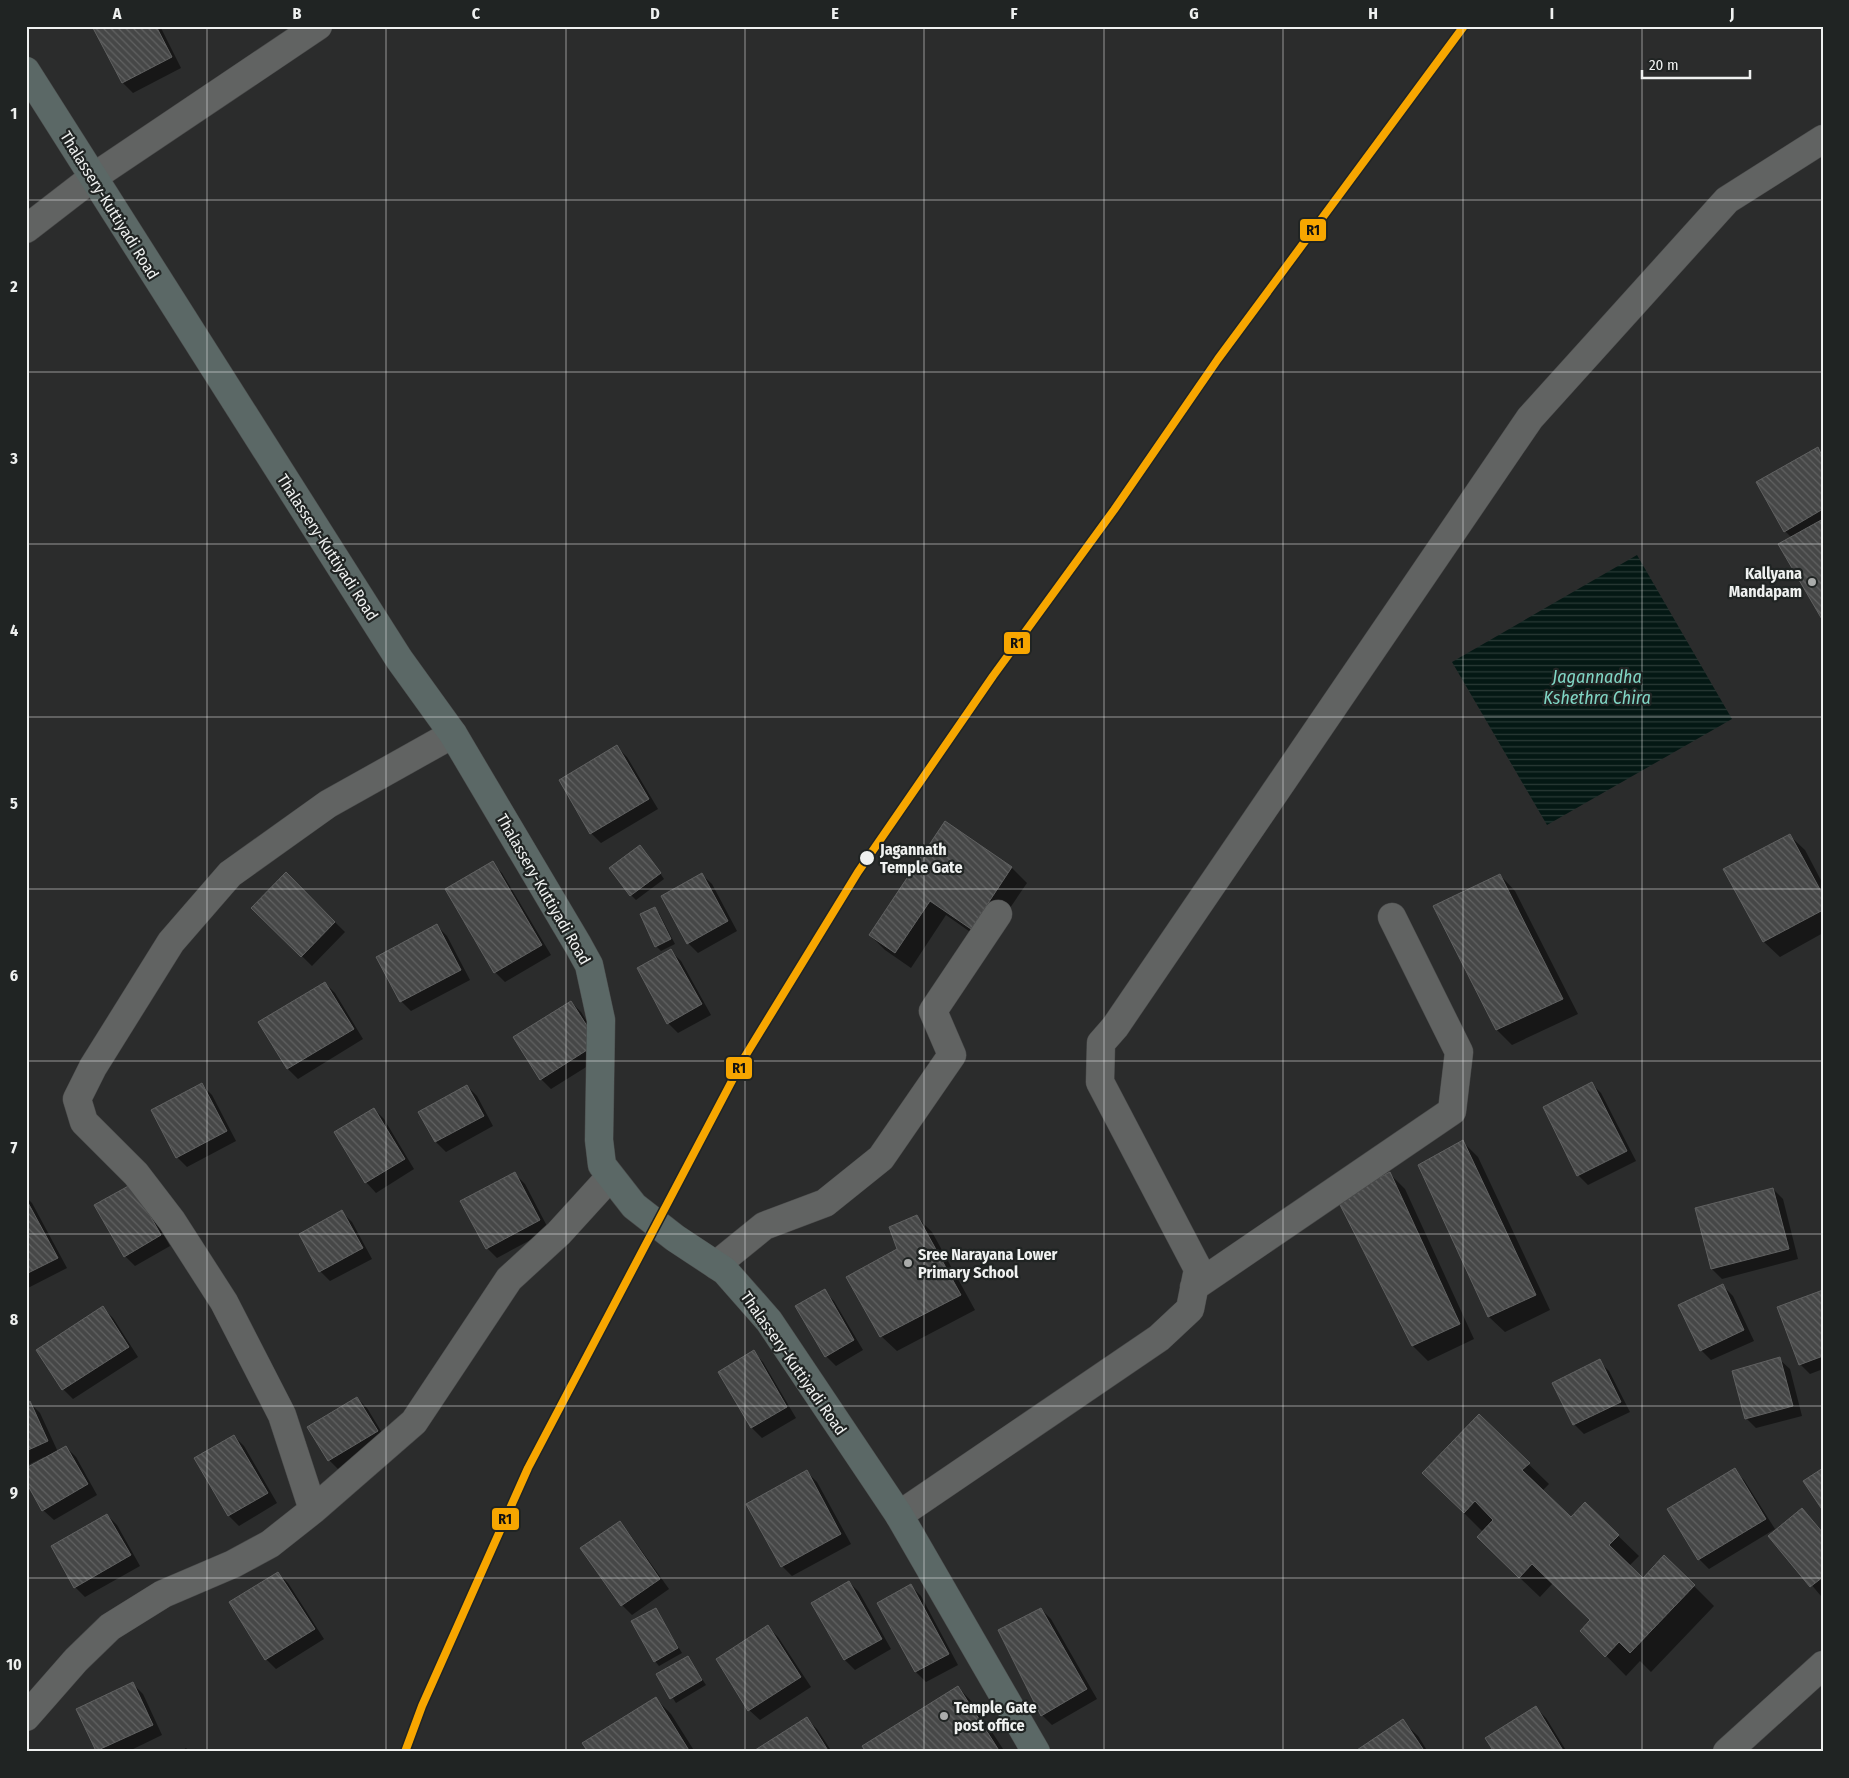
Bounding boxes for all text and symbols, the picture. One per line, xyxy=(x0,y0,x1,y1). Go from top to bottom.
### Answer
text: A xyxy=(112,4,122,23)
text: B xyxy=(293,4,302,23)
text: C xyxy=(472,4,481,23)
text: D xyxy=(650,4,660,23)
text: E xyxy=(831,4,839,23)
text: F xyxy=(1010,4,1018,23)
text: G xyxy=(1189,4,1199,23)
text: H xyxy=(1368,4,1378,23)
text: I xyxy=(1550,4,1554,23)
text: J xyxy=(1729,4,1734,23)
scale bar xyxy=(1642,48,1749,80)
text: 20 m xyxy=(1649,56,1679,74)
text: 1 xyxy=(11,104,17,123)
street label: Thalassery-Kuttiyadi Road xyxy=(56,128,163,283)
line badge: R1 xyxy=(1299,218,1327,242)
text: R1 xyxy=(1306,222,1320,239)
text: 2 xyxy=(9,277,18,296)
text: 3 xyxy=(9,449,18,468)
street label: Thalassery-Kuttiyadi Road xyxy=(273,470,382,624)
place label: Kallyana Mandapam xyxy=(1729,564,1802,601)
marker: Kallyana Mandapam xyxy=(1806,576,1818,588)
text: 4 xyxy=(10,621,18,640)
line badge: R1 xyxy=(1003,631,1031,655)
text: R1 xyxy=(1010,635,1024,652)
water label: Jagannadha Kshethra Chira xyxy=(1543,666,1651,709)
text: 5 xyxy=(10,794,18,813)
street label: Thalassery-Kuttiyadi Road xyxy=(493,811,594,968)
place label: Jagannath Temple Gate xyxy=(879,840,963,877)
marker: Jagannath Temple Gate xyxy=(858,849,876,867)
text: 6 xyxy=(10,966,18,985)
line badge: R1 xyxy=(725,1056,753,1080)
text: R1 xyxy=(732,1060,746,1077)
text: 7 xyxy=(11,1138,18,1157)
place label: Sree Narayana Lower Primary School xyxy=(918,1245,1058,1282)
marker: Sree Narayana Lower Primary School xyxy=(902,1257,914,1269)
street label: Thalassery-Kuttiyadi Road xyxy=(737,1288,850,1439)
text: 8 xyxy=(10,1310,19,1329)
text: 9 xyxy=(10,1483,18,1502)
line badge: R1 xyxy=(491,1507,520,1531)
text: R1 xyxy=(498,1511,512,1528)
text: 10 xyxy=(6,1655,22,1674)
place label: Temple Gate post office xyxy=(954,1698,1037,1735)
marker: Temple Gate post office xyxy=(938,1710,950,1722)

